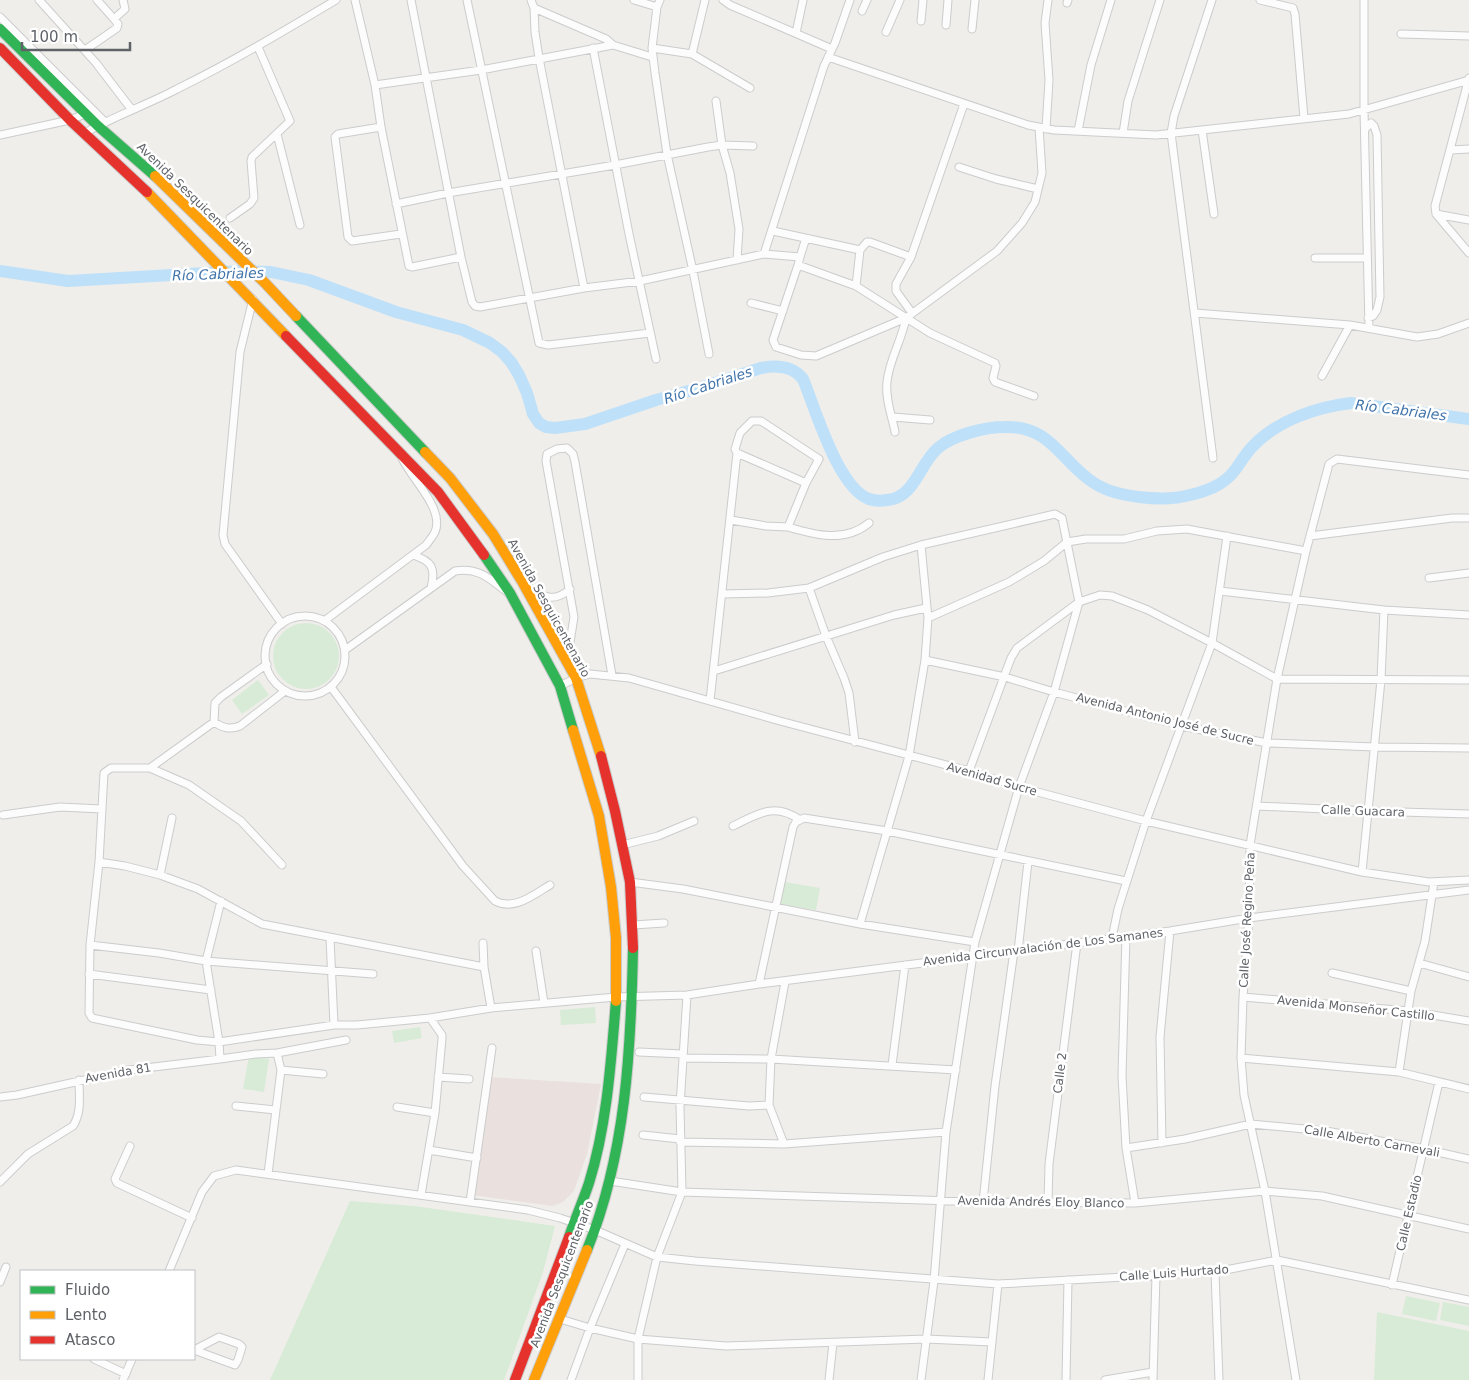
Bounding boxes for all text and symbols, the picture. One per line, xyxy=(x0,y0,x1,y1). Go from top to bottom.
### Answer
scale bar xyxy=(22,20,130,52)
text: 100 m xyxy=(30,28,78,46)
street label: Avenida Sesquicentenario xyxy=(134,140,256,258)
water label: Río Cabriales xyxy=(172,264,264,284)
water label: Río Cabriales xyxy=(662,363,754,407)
water label: Río Cabriales xyxy=(1354,396,1448,424)
street label: Avenida Sesquicentenario xyxy=(505,536,593,680)
street label: Avenida Antonio José de Sucre xyxy=(1075,690,1255,748)
street label: Avenidad Sucre xyxy=(945,759,1039,799)
street label: Calle Guacara xyxy=(1321,803,1405,819)
street label: Calle José Regino Peña xyxy=(1236,852,1258,988)
street label: Avenida Circunvalación de Los Samanes xyxy=(922,925,1164,969)
street label: Avenida Monseñor Castillo xyxy=(1277,993,1435,1023)
street label: Calle 2 xyxy=(1051,1052,1069,1094)
street label: Avenida 81 xyxy=(84,1060,152,1086)
street label: Calle Alberto Carnevali xyxy=(1303,1122,1441,1160)
street label: Calle Estadio xyxy=(1393,1174,1425,1252)
street label: Avenida Andrés Eloy Blanco xyxy=(957,1194,1125,1210)
street label: Avenida Sesquicentenario xyxy=(528,1199,596,1349)
street label: Calle Luis Hurtado xyxy=(1119,1262,1229,1284)
legend xyxy=(20,1270,195,1360)
text: Fluido xyxy=(65,1281,110,1299)
text: Lento xyxy=(65,1306,107,1324)
text: Atasco xyxy=(65,1331,115,1349)

